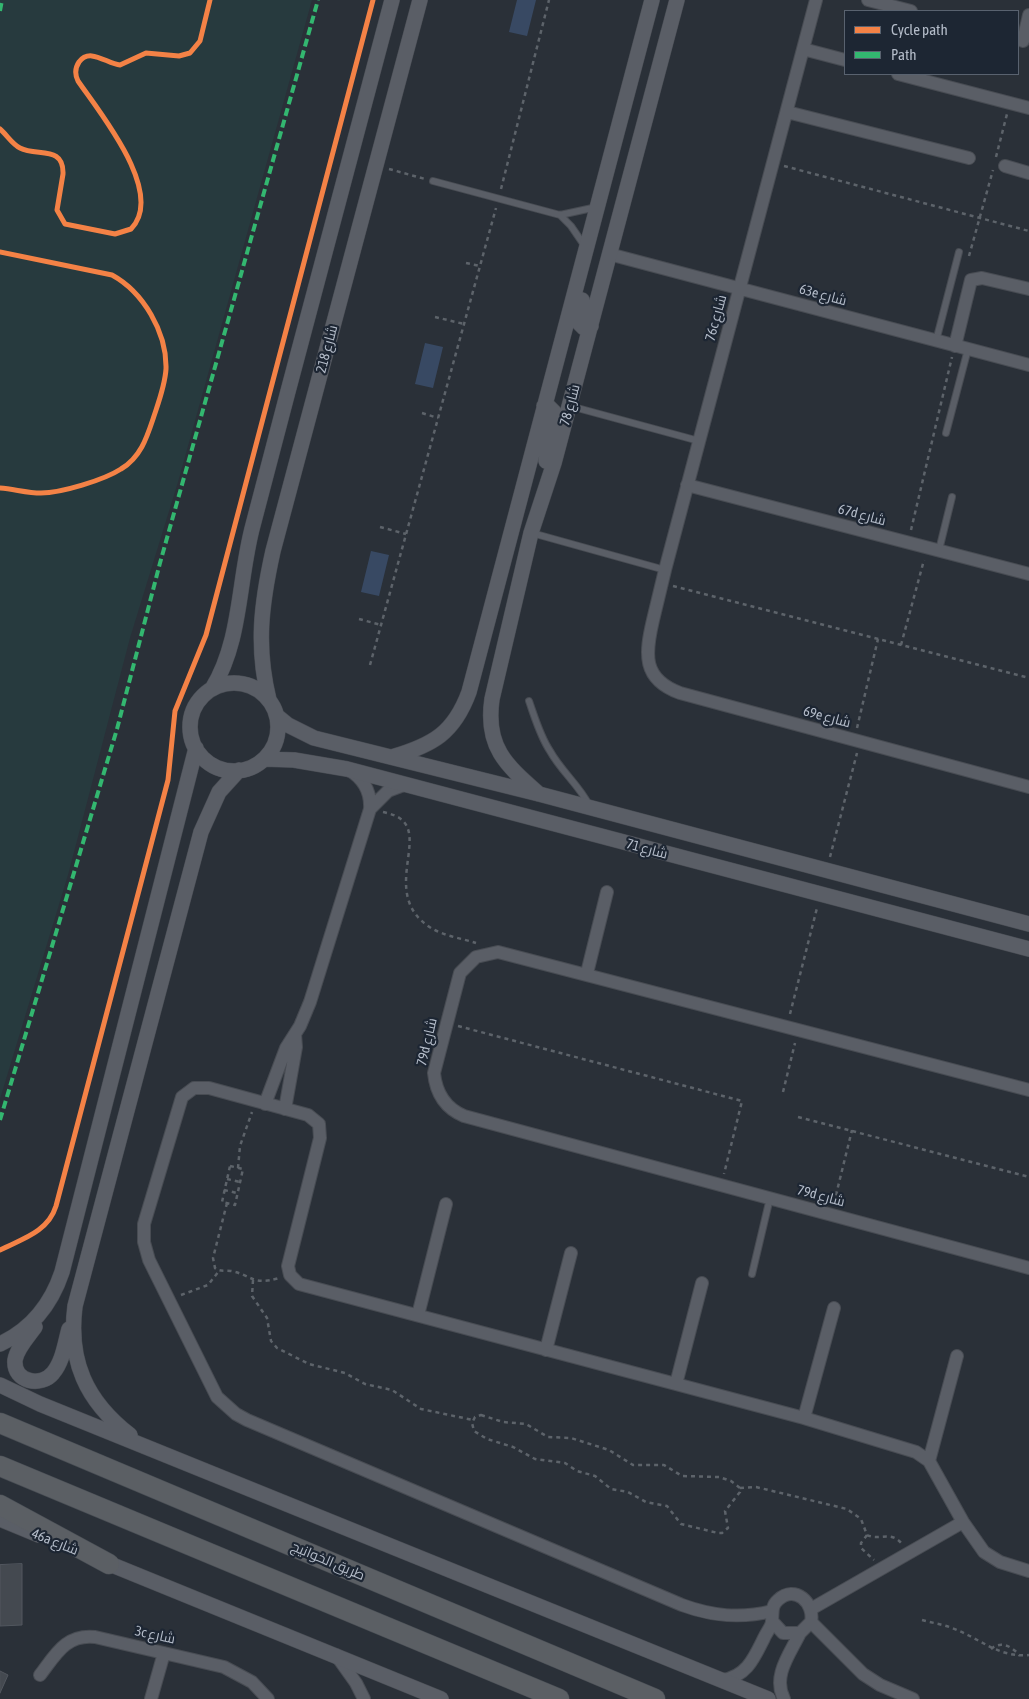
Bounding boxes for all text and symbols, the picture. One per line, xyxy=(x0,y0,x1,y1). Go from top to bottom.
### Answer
legend xyxy=(844,10,1019,75)
text: Cycle path xyxy=(891,21,948,38)
text: Path xyxy=(891,46,917,63)
street label: 63e شارع xyxy=(797,281,849,309)
street label: 76c شارع xyxy=(702,293,730,343)
street label: شارع 218 xyxy=(313,323,341,375)
street label: شارع 78 xyxy=(556,382,584,428)
street label: 67d شارع xyxy=(836,501,888,529)
street label: 69e شارع xyxy=(801,703,853,731)
street label: شارع 71 xyxy=(624,835,670,863)
street label: 79d شارع xyxy=(413,1016,441,1068)
street label: 79d شارع xyxy=(795,1182,847,1210)
street label: 46a شارع xyxy=(29,1525,81,1559)
street label: طريق الخوانيج xyxy=(289,1538,367,1584)
street label: 3c شارع xyxy=(133,1623,177,1647)

